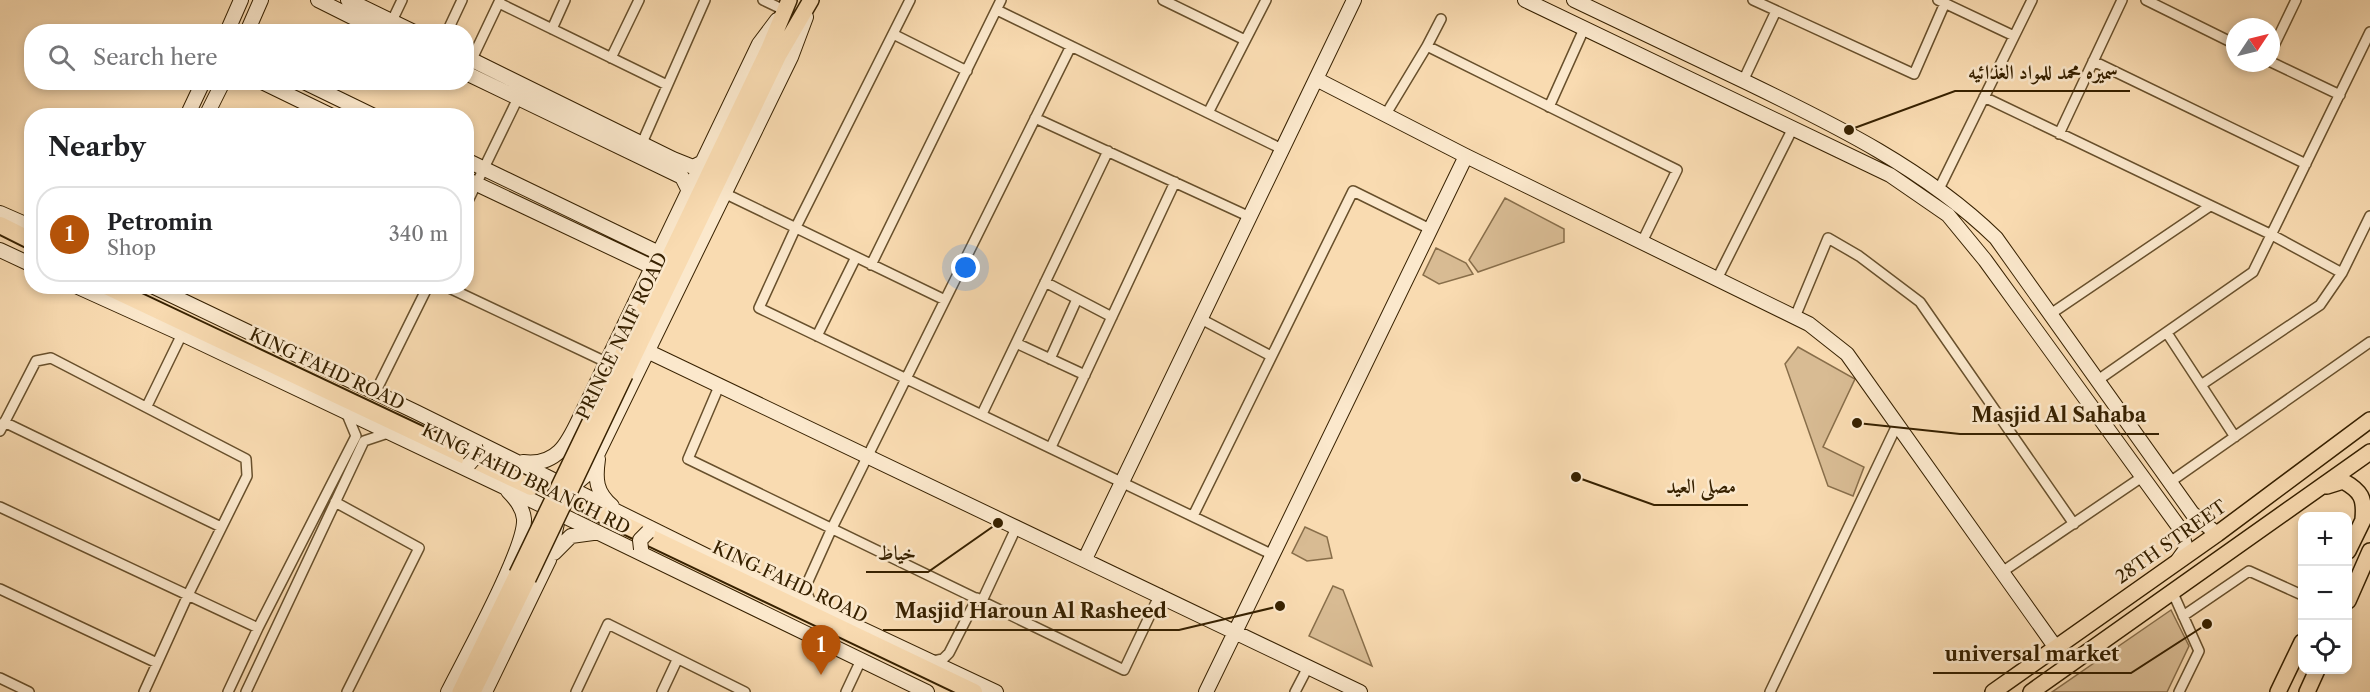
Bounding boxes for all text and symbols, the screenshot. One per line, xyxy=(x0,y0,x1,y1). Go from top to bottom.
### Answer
north arrow xyxy=(2226,18,2280,72)
search box xyxy=(24,24,474,90)
icon: search xyxy=(45,41,78,74)
text: Search here xyxy=(93,44,218,71)
callout: سميره محمد للمواد الغذائيه xyxy=(1955,53,2130,91)
text: سميره محمد للمواد الغذائيه xyxy=(1968,60,2118,85)
text: Nearby xyxy=(48,131,146,163)
text: Petromin xyxy=(107,209,213,236)
text: 1 xyxy=(65,222,74,246)
text: 340 m xyxy=(389,222,448,246)
text: Shop xyxy=(107,236,156,260)
street label: PRINCE NAIF ROAD xyxy=(572,249,672,423)
your location xyxy=(951,253,980,282)
street label: KING FAHD ROAD xyxy=(246,323,408,415)
callout: Masjid Al Sahaba xyxy=(1960,396,2159,434)
text: Masjid Al Sahaba xyxy=(1972,403,2147,427)
street label: KING FAHD BRANCH RD xyxy=(418,419,634,539)
callout: مصلى العيد xyxy=(1654,467,1748,505)
text: مصلى العيد xyxy=(1666,474,1736,502)
street label: 28TH STREET xyxy=(2111,495,2231,588)
map controls xyxy=(2298,512,2352,674)
button: + xyxy=(2298,512,2352,566)
callout: خياط xyxy=(866,534,928,572)
street label: KING FAHD ROAD xyxy=(709,536,871,628)
text: خياط xyxy=(878,541,916,565)
button: − xyxy=(2298,566,2352,620)
callout: Masjid Haroun Al Rasheed xyxy=(883,592,1179,630)
text: Masjid Haroun Al Rasheed xyxy=(895,599,1168,623)
button: locate xyxy=(2298,620,2352,674)
pin: 1 xyxy=(802,626,840,675)
callout: universal market xyxy=(1933,635,2131,673)
text: universal market xyxy=(1945,642,2119,666)

